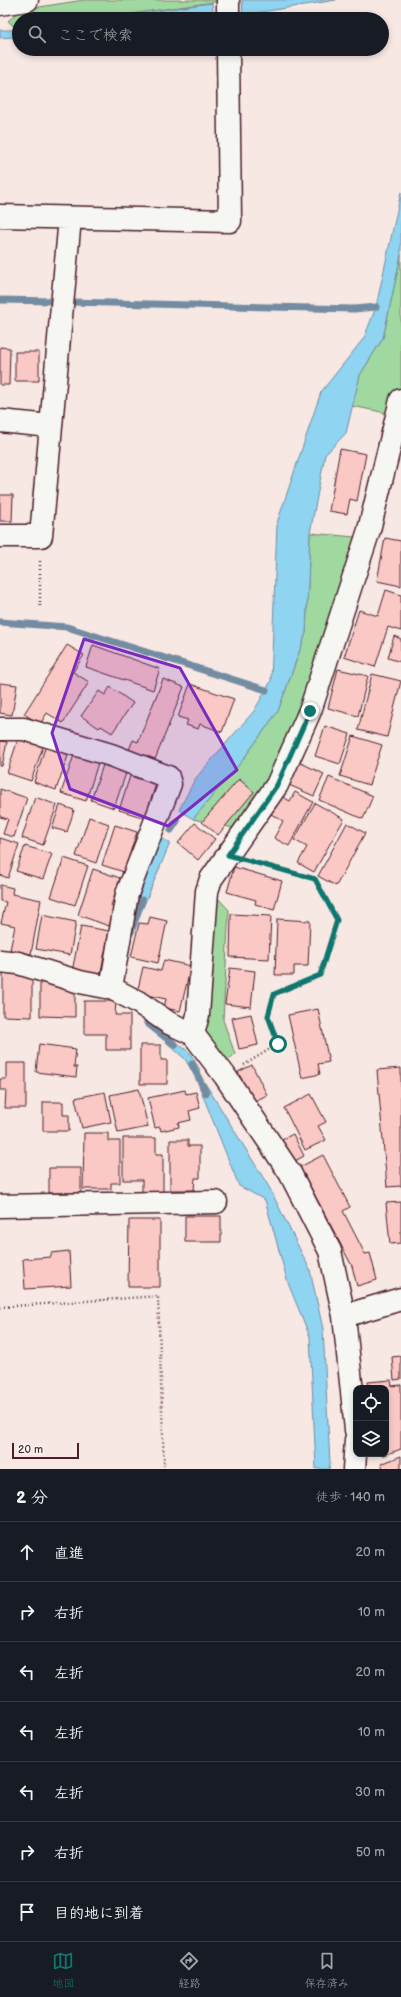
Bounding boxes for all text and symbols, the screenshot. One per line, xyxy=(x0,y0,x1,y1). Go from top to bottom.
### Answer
search box xyxy=(12,12,389,56)
icon: search xyxy=(26,23,48,45)
text: ここで検索 xyxy=(58,26,133,45)
route end xyxy=(301,702,319,720)
route start xyxy=(269,1035,287,1053)
map controls xyxy=(353,1385,389,1457)
button: locate xyxy=(353,1385,389,1421)
button: layers xyxy=(353,1421,389,1457)
scale bar xyxy=(12,1441,79,1460)
text: 20 m xyxy=(18,1443,43,1456)
text: 2 分 xyxy=(16,1488,48,1508)
text: 徒歩 · 140 m xyxy=(316,1489,385,1505)
icon: ahead xyxy=(16,1541,38,1563)
text: 直進 xyxy=(54,1544,84,1563)
text: 20 m xyxy=(355,1544,385,1560)
icon: right xyxy=(16,1601,38,1623)
text: 右折 xyxy=(54,1604,84,1623)
text: 10 m xyxy=(358,1604,385,1620)
icon: left xyxy=(16,1661,38,1683)
text: 左折 xyxy=(54,1664,84,1683)
text: 20 m xyxy=(355,1664,385,1680)
icon: left xyxy=(16,1721,38,1743)
text: 左折 xyxy=(54,1724,84,1743)
text: 10 m xyxy=(358,1724,385,1740)
icon: left xyxy=(16,1781,38,1803)
text: 左折 xyxy=(54,1784,84,1803)
text: 30 m xyxy=(355,1784,385,1800)
icon: right xyxy=(16,1841,38,1863)
text: 右折 xyxy=(54,1844,84,1863)
text: 50 m xyxy=(356,1844,385,1860)
icon: arrive xyxy=(16,1901,38,1923)
text: 目的地に到着 xyxy=(54,1904,144,1923)
tab: 地図 xyxy=(52,1950,74,1990)
tab: 経路 xyxy=(178,1950,200,1990)
tab: 保存済み xyxy=(305,1950,349,1990)

